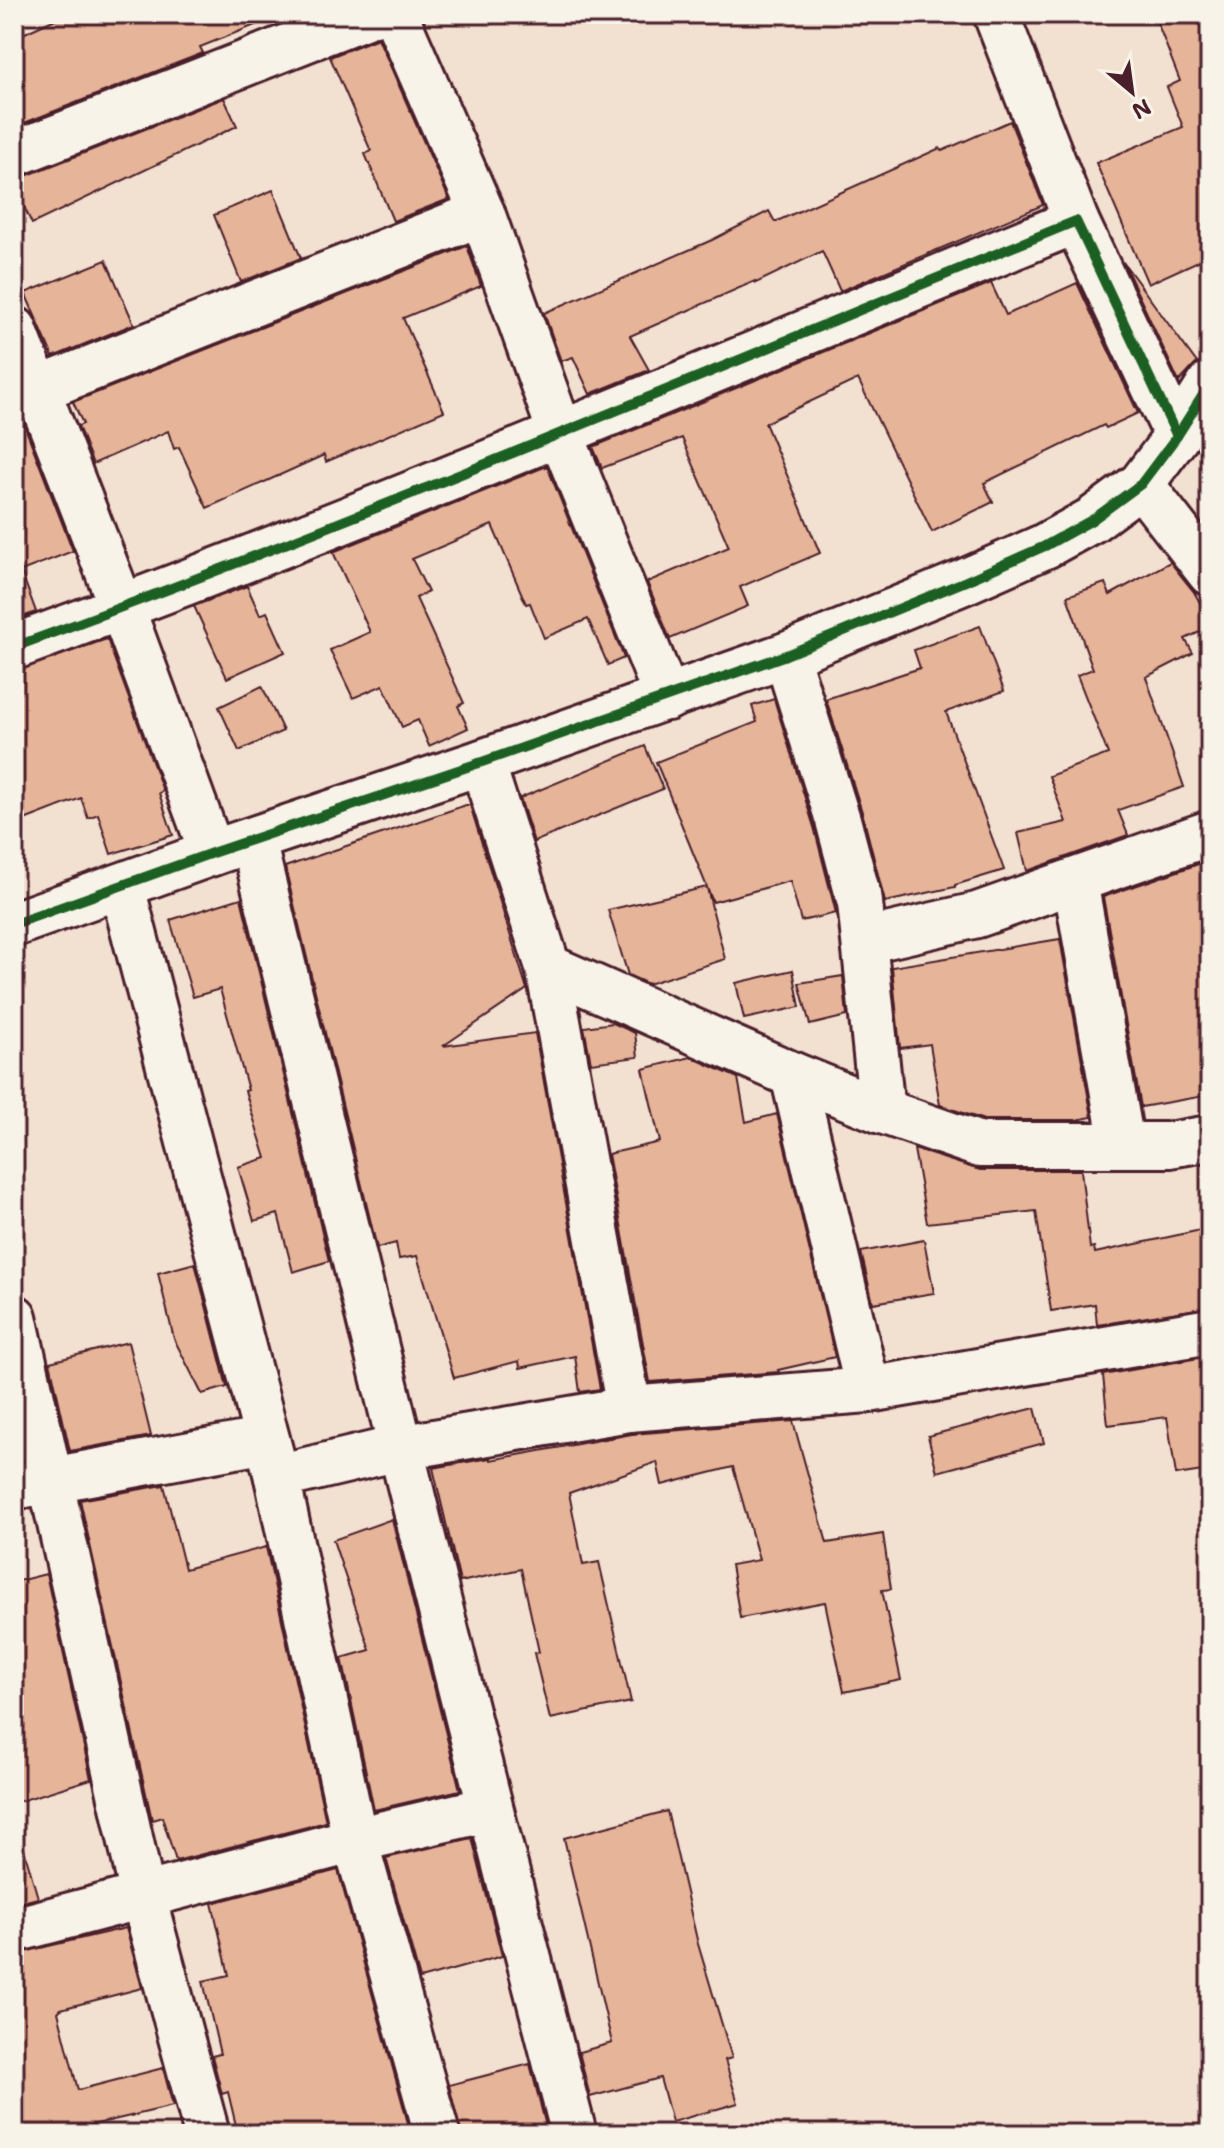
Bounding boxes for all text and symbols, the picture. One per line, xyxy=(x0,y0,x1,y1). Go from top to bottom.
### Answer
north arrow xyxy=(1092,52,1172,132)
text: N xyxy=(1127,92,1156,126)

